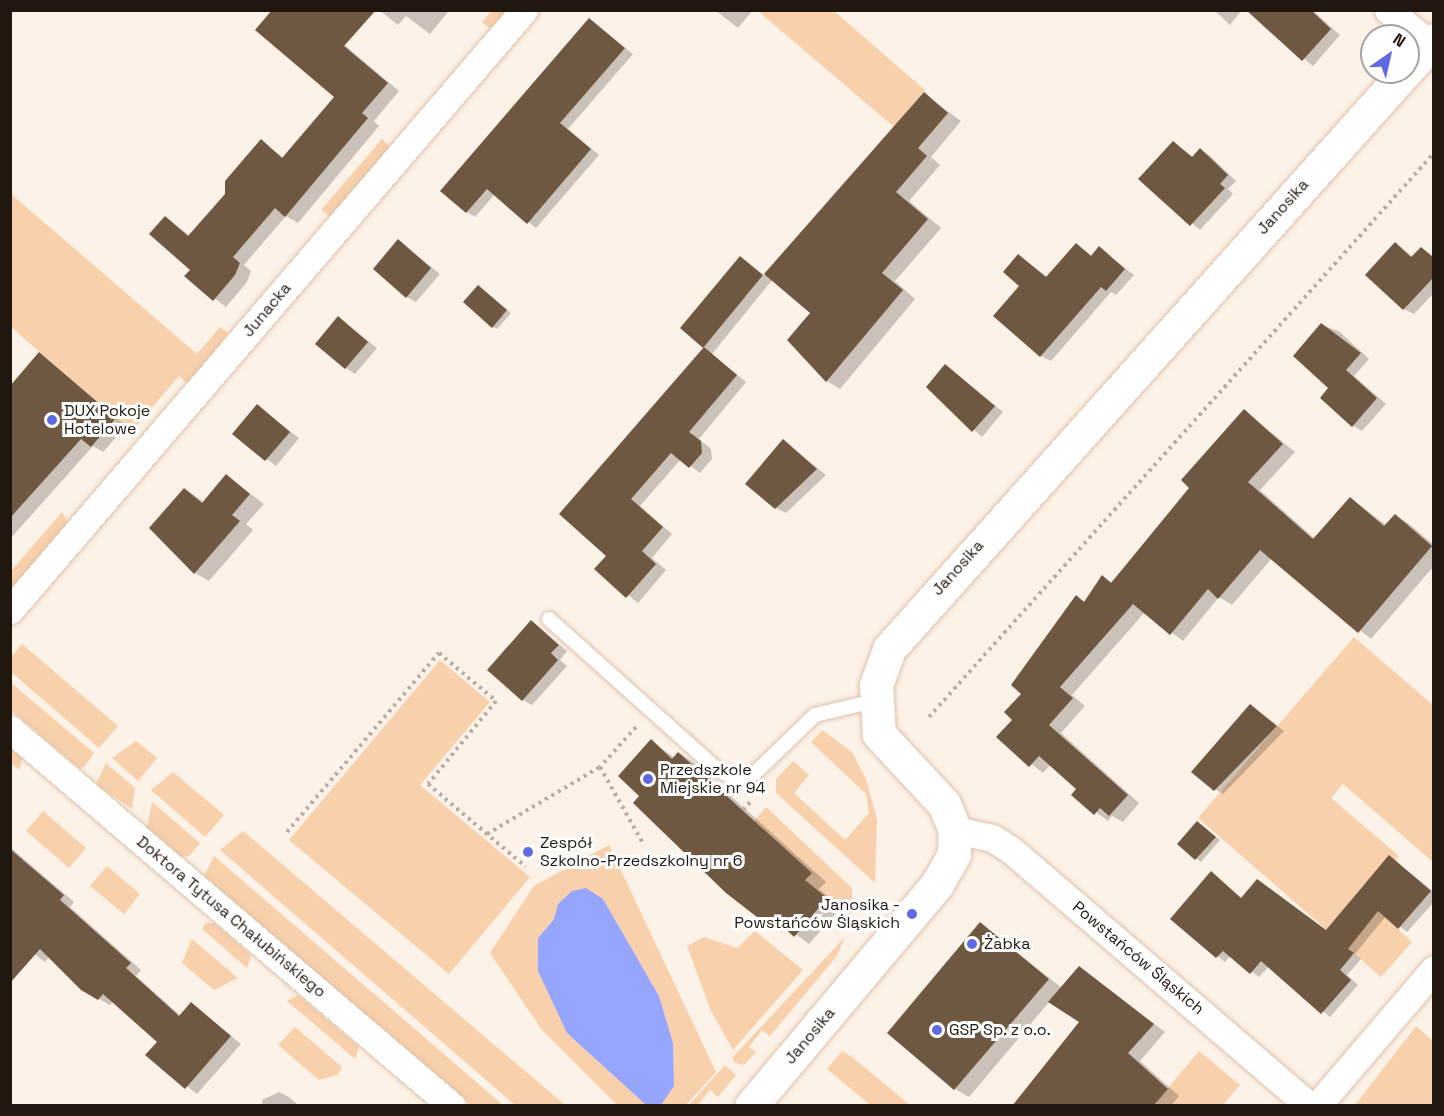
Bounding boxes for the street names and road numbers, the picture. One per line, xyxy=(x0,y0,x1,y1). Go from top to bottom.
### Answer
street label: Janosika xyxy=(1253,175,1313,239)
street label: Junacka xyxy=(239,279,295,341)
street label: Janosika xyxy=(928,536,988,600)
street label: Doktora Tytusa Chałubińskiego xyxy=(132,832,330,1002)
street label: Powstańców Śląskich xyxy=(1068,897,1208,1019)
street label: Janosika xyxy=(781,1004,839,1068)

